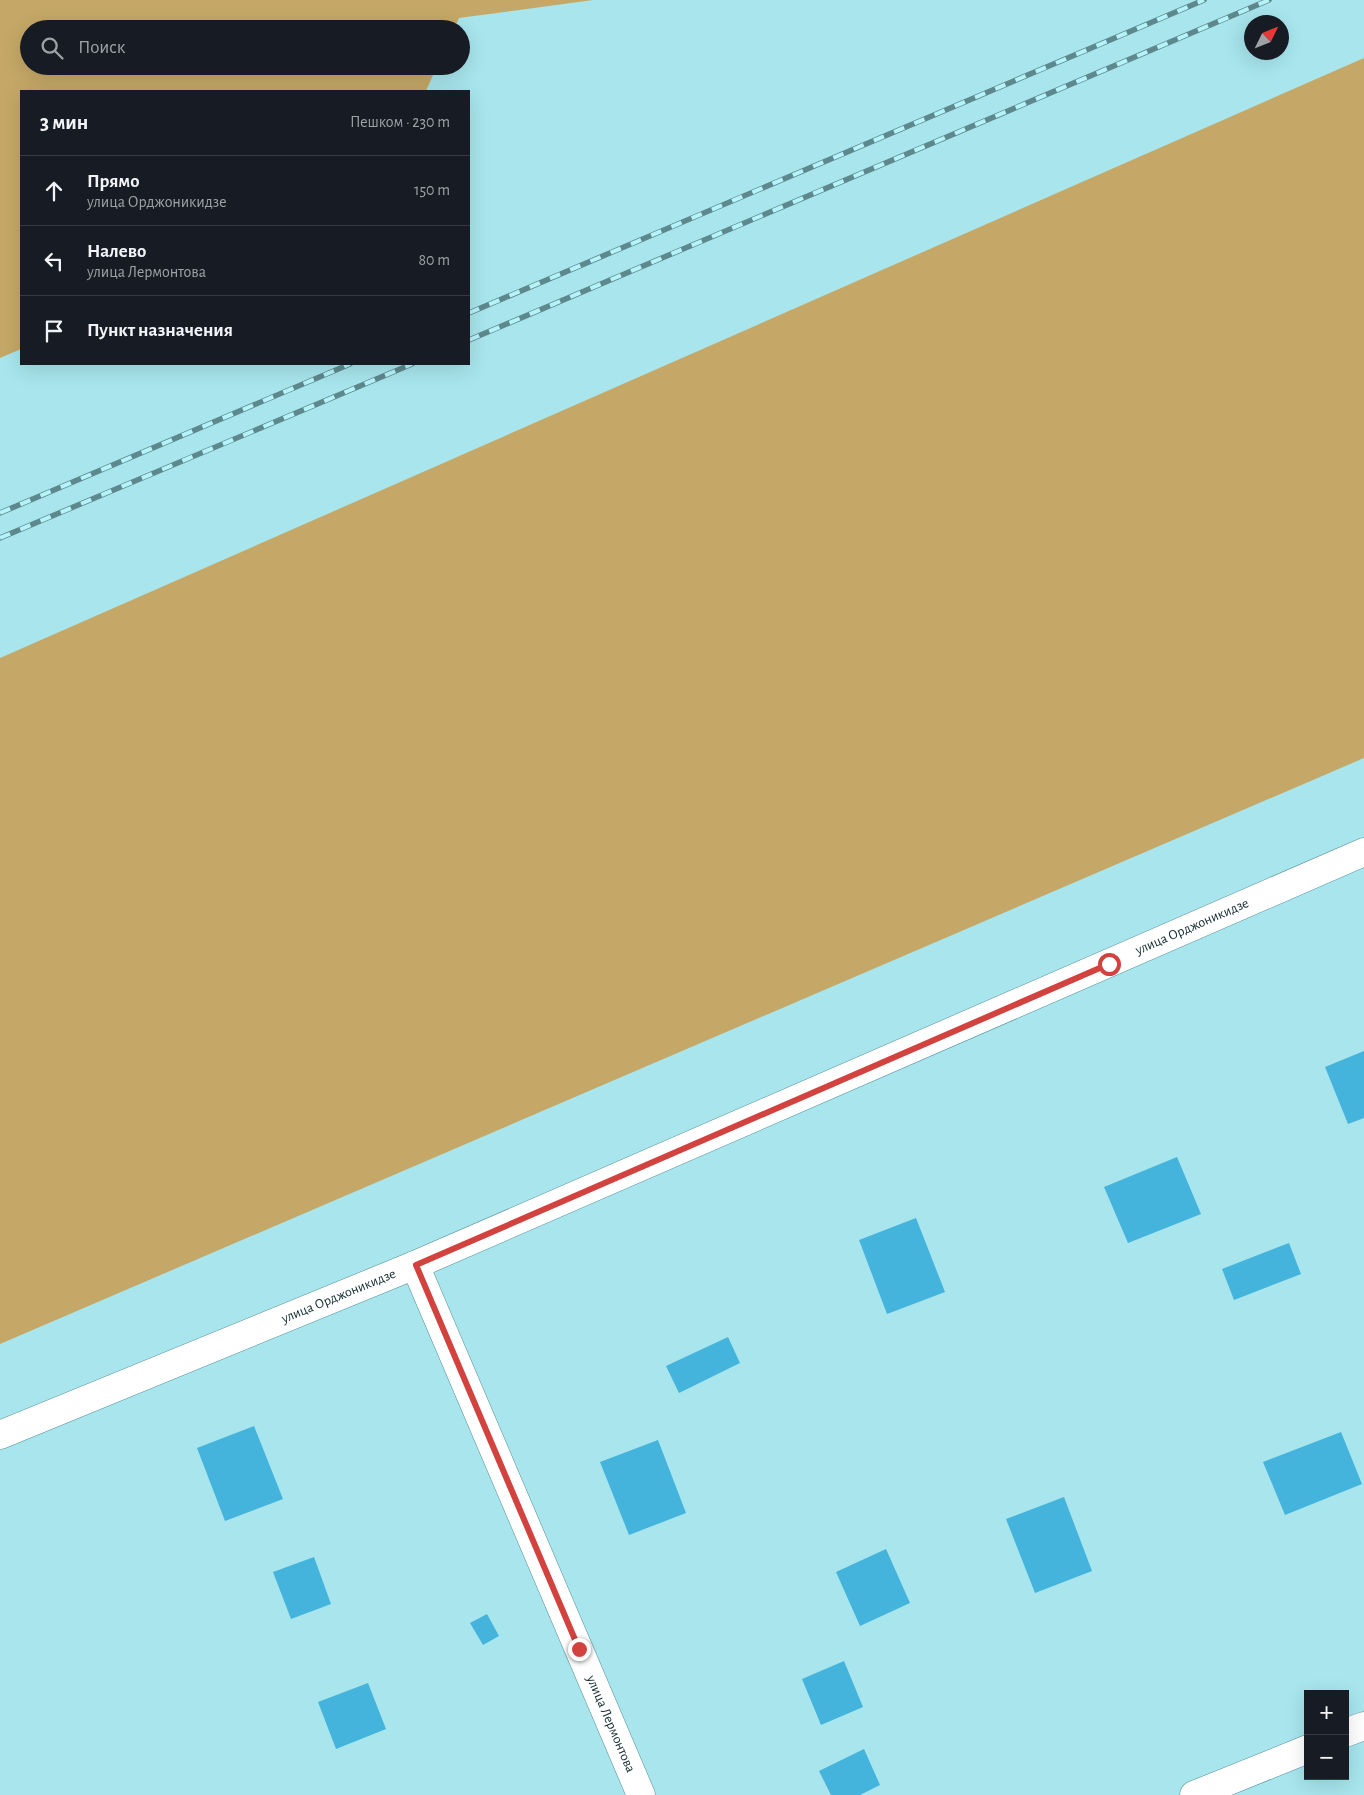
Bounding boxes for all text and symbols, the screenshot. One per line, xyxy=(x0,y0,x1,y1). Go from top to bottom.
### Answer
north arrow xyxy=(1244,15,1289,60)
search box xyxy=(20,20,470,75)
icon: search xyxy=(38,34,66,62)
text: Поиск xyxy=(78,38,125,57)
text: 3 мин xyxy=(40,112,88,133)
text: Пешком · 230 m xyxy=(350,114,450,130)
text: Прямо xyxy=(87,172,140,191)
icon: ahead xyxy=(40,177,68,205)
text: 150 m xyxy=(414,182,450,198)
text: улица Орджоникидзе xyxy=(87,194,227,210)
text: Налево xyxy=(87,242,146,261)
icon: left xyxy=(40,247,68,275)
text: 80 m xyxy=(419,252,450,268)
text: улица Лермонтова xyxy=(87,264,206,280)
icon: arrive xyxy=(40,317,68,345)
text: Пункт назначения xyxy=(87,321,233,340)
street label: улица Орджоникидзе xyxy=(1132,896,1251,958)
route start xyxy=(1098,953,1121,976)
street label: улица Орджоникидзе xyxy=(279,1267,398,1326)
route end xyxy=(568,1638,591,1661)
street label: улица Лермонтова xyxy=(583,1672,638,1775)
map controls xyxy=(1304,1690,1349,1780)
button: + xyxy=(1304,1690,1349,1735)
button: − xyxy=(1304,1735,1349,1780)

